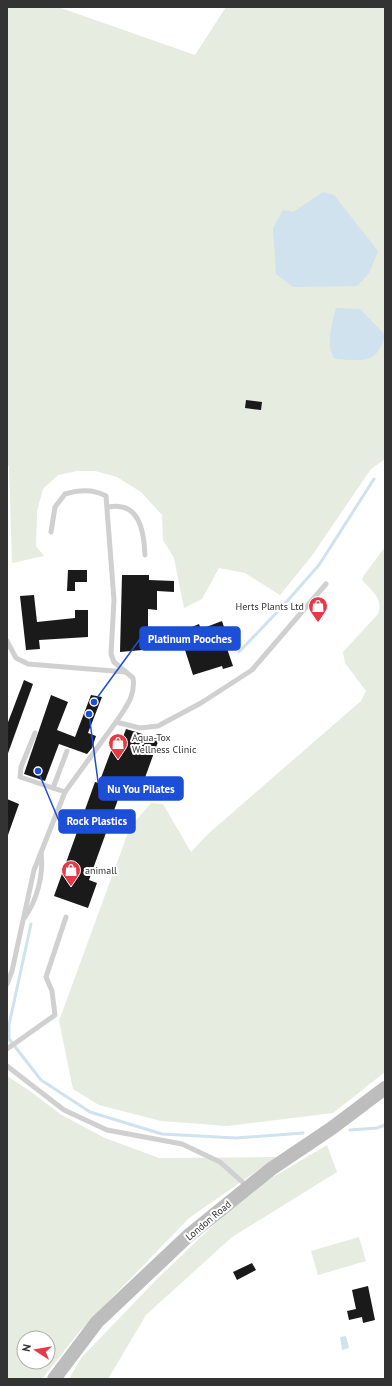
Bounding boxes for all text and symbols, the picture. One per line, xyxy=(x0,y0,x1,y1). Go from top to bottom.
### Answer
shop icon: Herts Plants Ltd xyxy=(307,595,329,623)
place label: Herts Plants Ltd xyxy=(236,600,304,613)
callout: Platinum Pooches xyxy=(140,627,240,650)
text: Platinum Pooches xyxy=(148,632,232,646)
place label: Aqua-Tox Wellness Clinic xyxy=(132,731,197,756)
shop icon: Aqua-Tox Wellness Clinic xyxy=(107,732,129,760)
callout: Nu You Pilates xyxy=(99,777,183,800)
text: Nu You Pilates xyxy=(107,782,175,796)
callout: Rock Plastics xyxy=(59,810,135,833)
text: Rock Plastics xyxy=(67,814,128,828)
shop icon: animall xyxy=(60,859,82,887)
place label: animall xyxy=(85,864,117,877)
street label: London Road xyxy=(183,1198,234,1243)
north arrow xyxy=(16,1330,56,1370)
text: N xyxy=(19,1343,34,1353)

